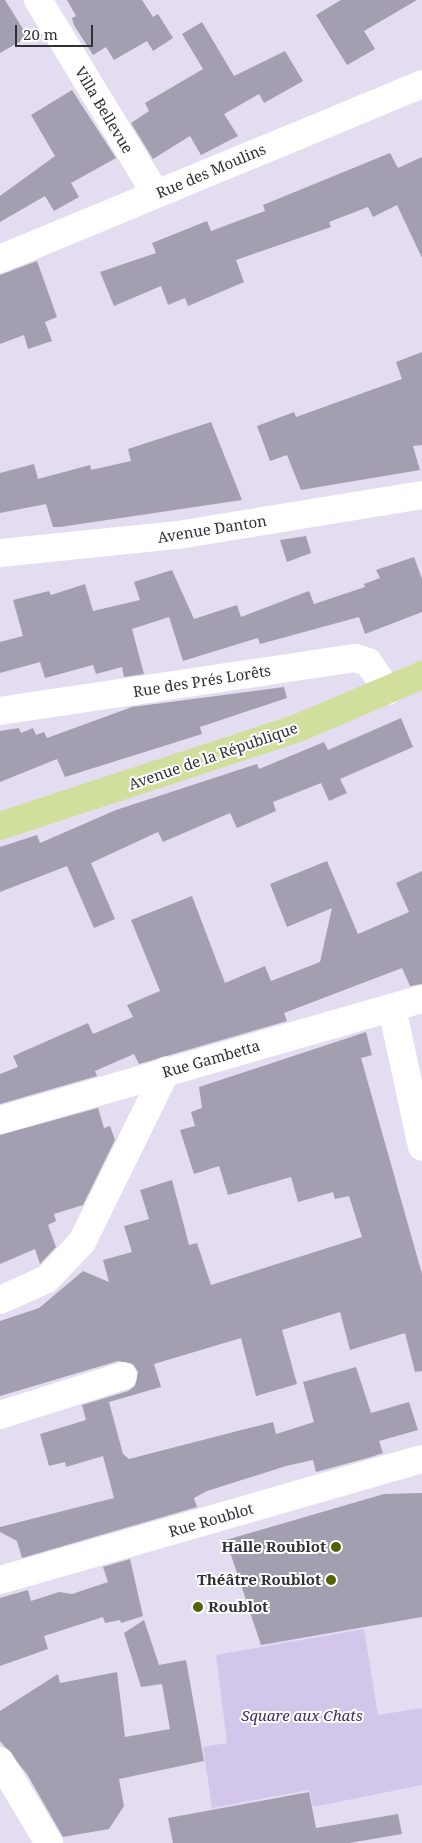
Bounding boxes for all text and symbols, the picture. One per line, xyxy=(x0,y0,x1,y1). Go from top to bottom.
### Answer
scale bar xyxy=(18,15,95,47)
text: 20 m xyxy=(23,24,58,44)
street label: Villa Bellevue xyxy=(71,63,137,157)
street label: Rue des Moulins xyxy=(153,140,269,202)
street label: Avenue Danton xyxy=(156,511,268,547)
street label: Rue des Prés Lorêts xyxy=(132,661,272,701)
street label: Avenue de la République xyxy=(126,719,300,793)
street label: Rue Gambetta xyxy=(160,1036,262,1082)
street label: Rue Roublot xyxy=(167,1499,255,1541)
place label: Halle Roublot xyxy=(221,1538,326,1556)
marker: Halle Roublot xyxy=(330,1541,342,1553)
place label: Théâtre Roublot xyxy=(197,1571,321,1589)
marker: Théâtre Roublot xyxy=(325,1574,337,1586)
place label: Roublot xyxy=(208,1598,268,1616)
marker: Roublot xyxy=(192,1601,204,1613)
park label: Square aux Chats xyxy=(241,1707,363,1725)

